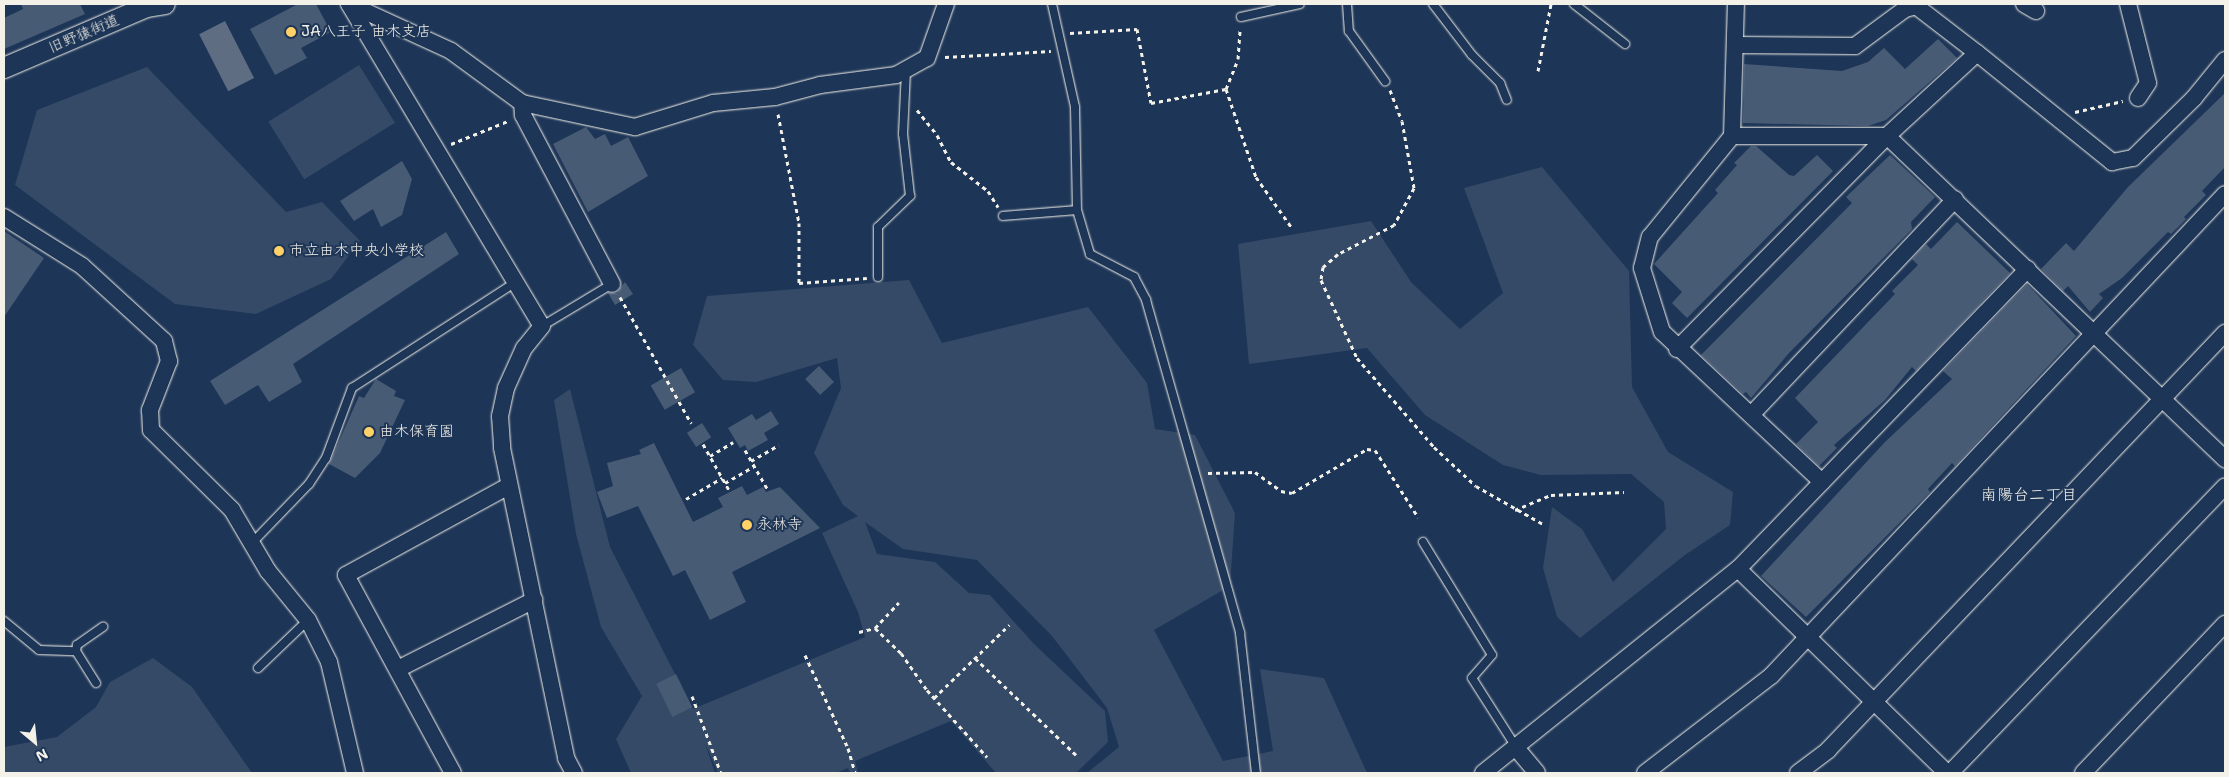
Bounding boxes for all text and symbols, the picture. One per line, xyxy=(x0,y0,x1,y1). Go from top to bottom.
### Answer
street label: 旧野猿街道 xyxy=(46,11,122,57)
place label: JA八王子 由木支店 xyxy=(301,23,431,41)
marker: JA八王子 由木支店 xyxy=(285,26,297,38)
place label: 市立由木中央小学校 xyxy=(289,242,424,260)
marker: 市立由木中央小学校 xyxy=(273,245,285,257)
place label: 由木保育園 xyxy=(379,423,454,441)
marker: 由木保育園 xyxy=(363,426,375,438)
district label: 南陽台二丁目 xyxy=(1981,485,2077,505)
place label: 永林寺 xyxy=(757,516,802,534)
marker: 永林寺 xyxy=(741,519,753,531)
north arrow xyxy=(10,717,60,767)
text: N xyxy=(33,745,51,766)

